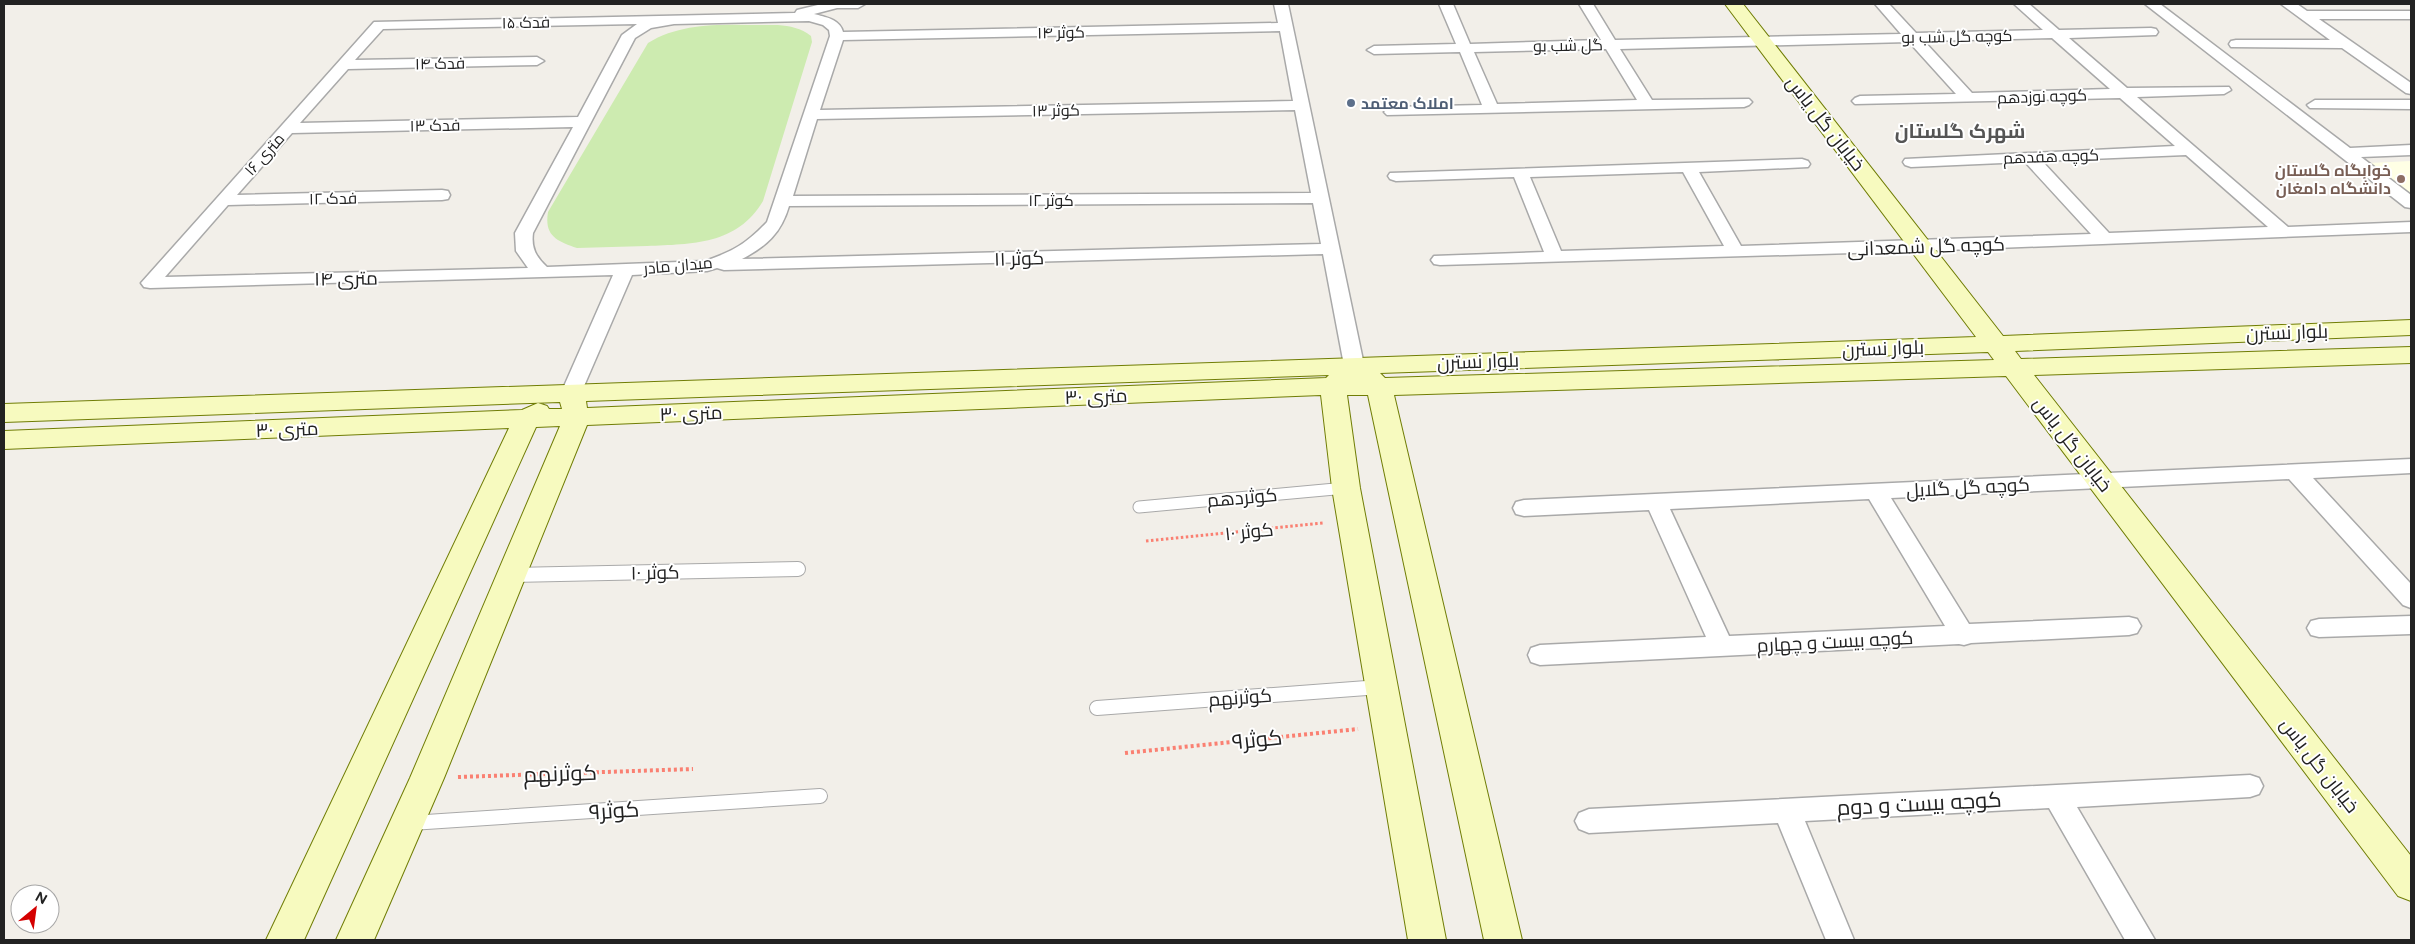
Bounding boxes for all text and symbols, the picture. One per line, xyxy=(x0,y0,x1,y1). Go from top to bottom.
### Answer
street label: فدک ۱۵ xyxy=(502,13,550,32)
street label: کوثر ۱۴ xyxy=(1037,23,1085,42)
street label: کوچه گل شب بو xyxy=(1901,26,2013,49)
street label: گل شب بو xyxy=(1533,35,1603,57)
street label: فدک ۱۴ xyxy=(415,54,465,73)
street label: خیابان گل یاس xyxy=(1781,71,1870,175)
street label: کوچه نوزدهم xyxy=(1997,85,2087,110)
place label: املاک معتمد xyxy=(1361,94,1454,113)
marker: املاک معتمد xyxy=(1345,97,1357,109)
street label: کوثر ۱۳ xyxy=(1032,101,1080,120)
street label: فدک ۱۳ xyxy=(410,116,460,135)
district label: شهرک گلستان xyxy=(1895,119,2025,144)
street label: ۱۶ متری xyxy=(240,129,289,180)
street label: کوچه هفدهم xyxy=(2003,145,2099,170)
place label: خوابگاه گلستان دانشگاه دامغان xyxy=(2275,161,2391,198)
marker: خوابگاه گلستان دانشگاه دامغان xyxy=(2395,173,2407,185)
street label: فدک ۱۲ xyxy=(309,189,357,208)
street label: کوثر ۱۲ xyxy=(1028,191,1074,210)
street label: کوچه گل شمعدانی xyxy=(1847,232,2005,262)
street label: کوثر ۱۱ xyxy=(994,246,1044,271)
street label: میدان مادر xyxy=(642,253,714,279)
street label: ۱۴ متری xyxy=(314,266,378,291)
street label: بلوار نسترن xyxy=(2246,320,2328,345)
street label: بلوار نسترن xyxy=(1842,336,1924,361)
street label: بلوار نسترن xyxy=(1437,349,1519,374)
street label: ۳۰ متری xyxy=(1064,384,1128,409)
street label: خیابان گل یاس xyxy=(2028,392,2117,496)
street label: ۳۰ متری xyxy=(659,401,723,426)
street label: ۳۰ متری xyxy=(255,417,319,442)
street label: کوچه گل گلایل xyxy=(1906,473,2031,503)
street label: کوثردهم xyxy=(1206,483,1278,514)
street label: کوثر ۱۰ xyxy=(1224,518,1275,545)
street label: کوثر ۱۰ xyxy=(630,561,680,584)
street label: کوچه بیست و چهارم xyxy=(1756,626,1914,659)
street label: کوثرنهم xyxy=(1207,684,1273,713)
street label: خیابان گل یاس xyxy=(2275,713,2364,817)
street label: کوثر۹ xyxy=(1231,723,1284,756)
street label: کوثرنهم xyxy=(523,759,597,790)
street label: کوچه بیست و دوم xyxy=(1836,786,2002,823)
street label: کوثر۹ xyxy=(588,795,640,826)
north arrow xyxy=(10,884,60,934)
text: N xyxy=(32,888,50,908)

